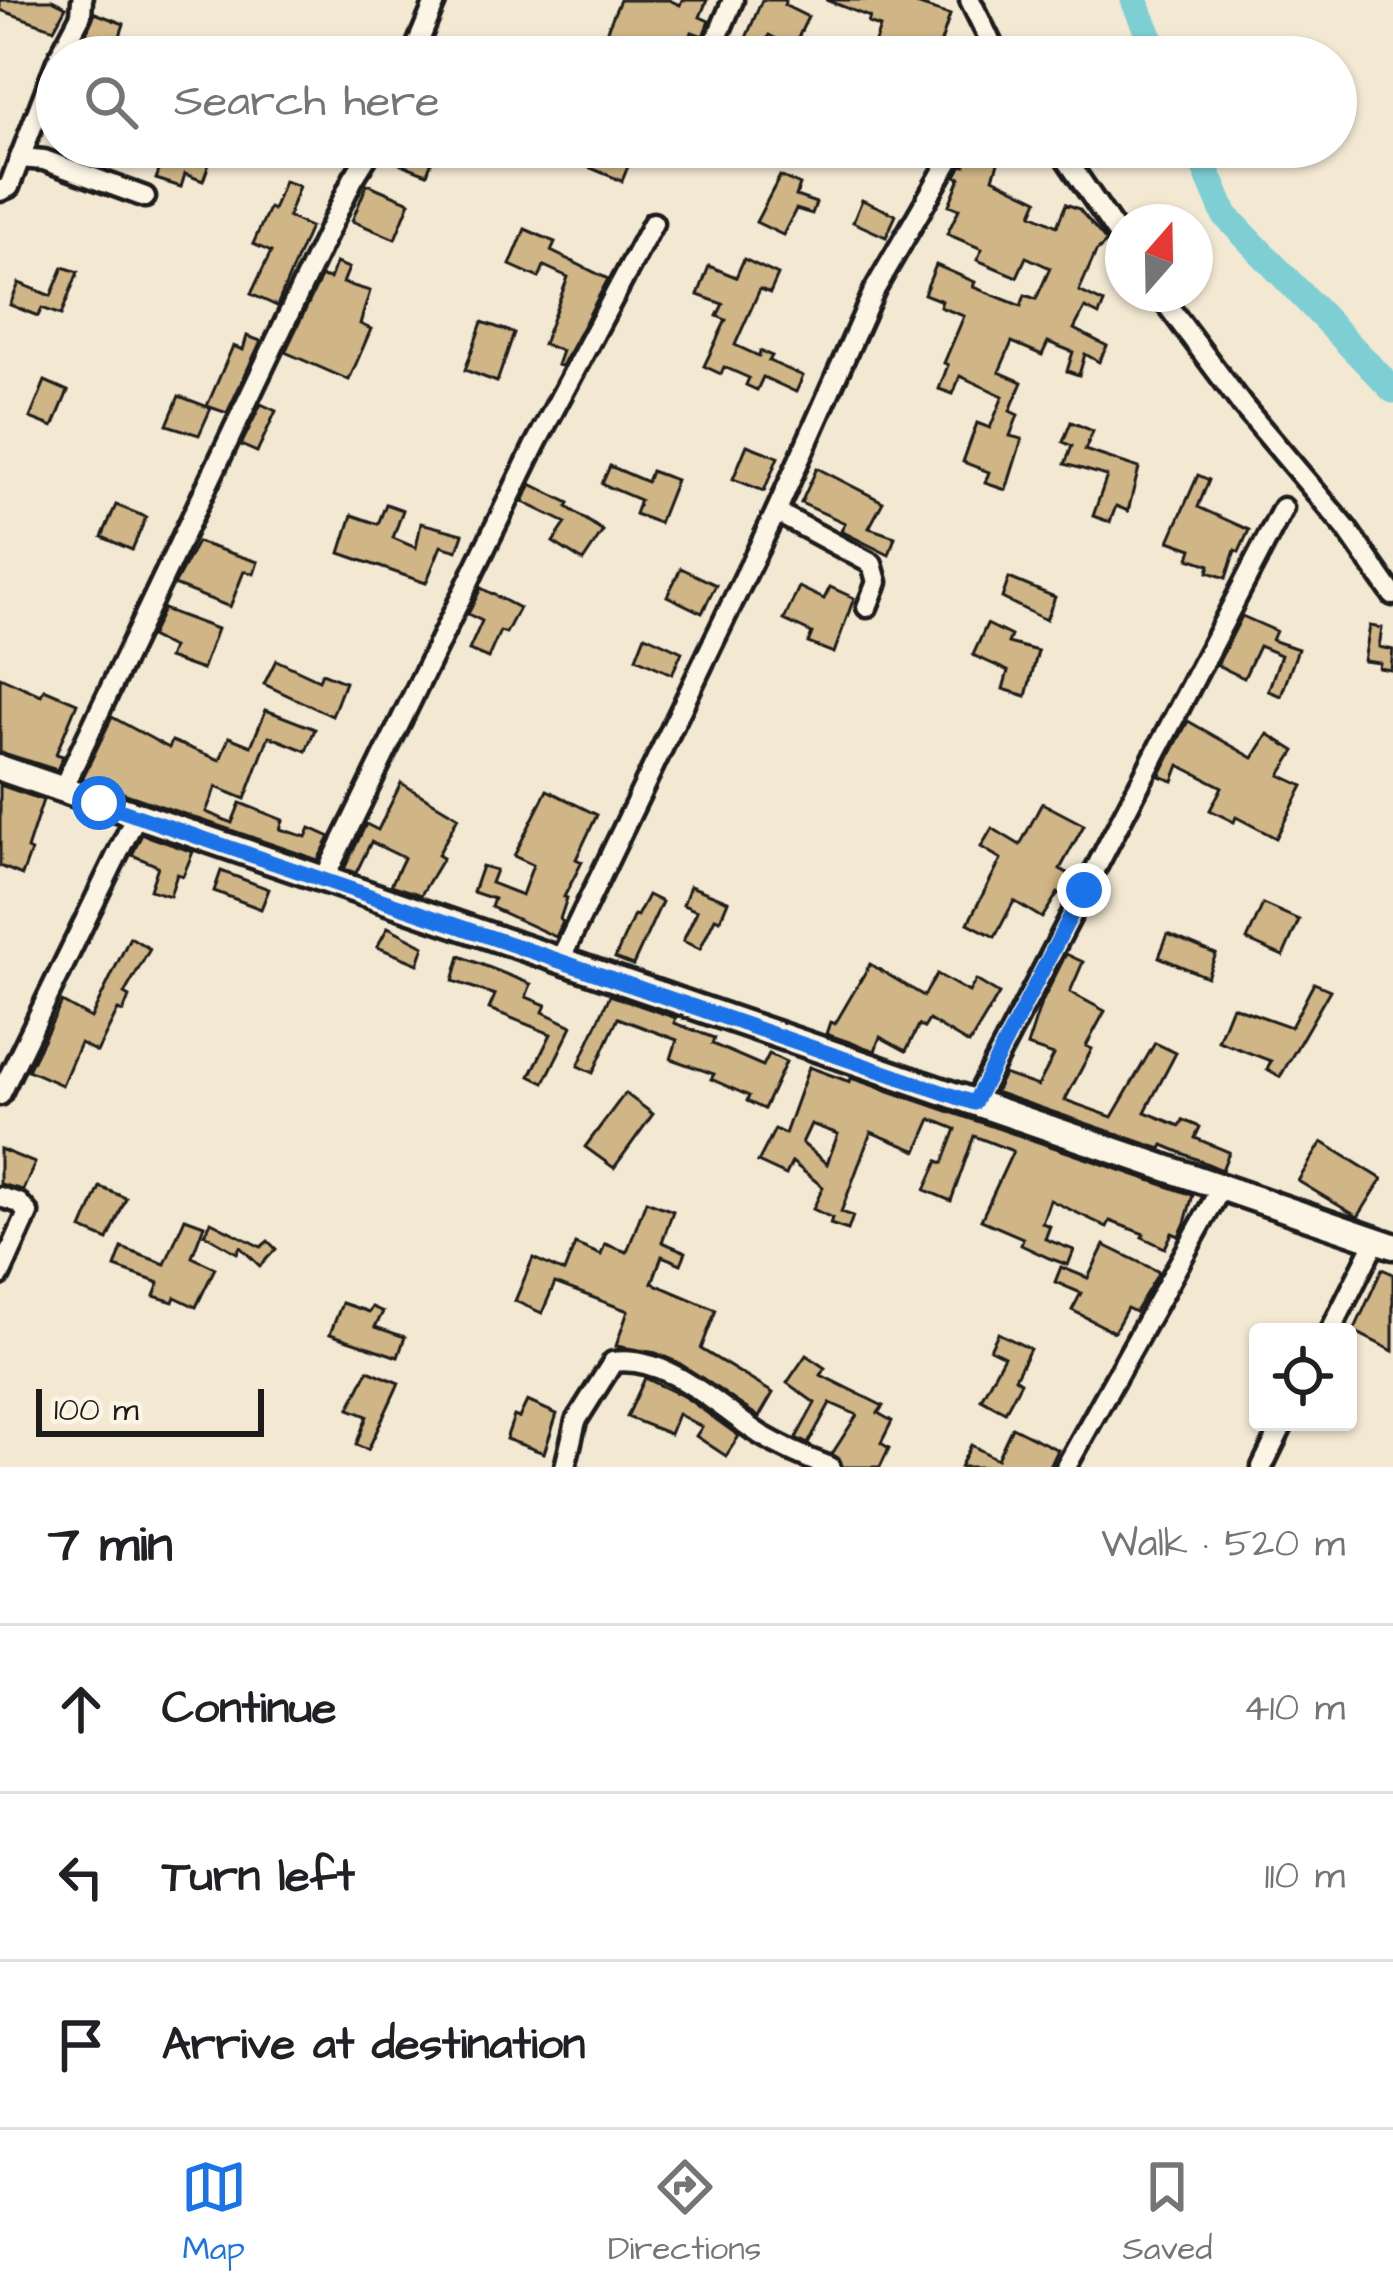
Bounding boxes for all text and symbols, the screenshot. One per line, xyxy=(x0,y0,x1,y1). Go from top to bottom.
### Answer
search box xyxy=(36,36,1357,168)
icon: search xyxy=(78,69,144,135)
text: Search here xyxy=(174,71,440,133)
north arrow xyxy=(1105,204,1213,312)
route start xyxy=(72,776,126,830)
route end xyxy=(1057,863,1111,917)
map controls xyxy=(1249,1323,1357,1431)
button: locate xyxy=(1249,1323,1357,1431)
scale bar xyxy=(36,1383,264,1436)
text: 100 m xyxy=(54,1387,139,1433)
text: 7 min xyxy=(48,1510,173,1581)
text: Walk · 520 m xyxy=(1101,1518,1345,1572)
icon: ahead xyxy=(48,1676,114,1742)
text: Continue xyxy=(162,1678,336,1740)
text: 410 m xyxy=(1243,1682,1345,1736)
icon: left xyxy=(48,1844,114,1910)
text: Turn left xyxy=(162,1846,355,1908)
text: 110 m xyxy=(1264,1850,1345,1904)
icon: arrive xyxy=(48,2012,114,2078)
text: Arrive at destination xyxy=(162,2014,585,2076)
tab: Map xyxy=(181,2154,247,2272)
tab: Directions xyxy=(608,2154,761,2272)
tab: Saved xyxy=(1122,2154,1212,2272)

